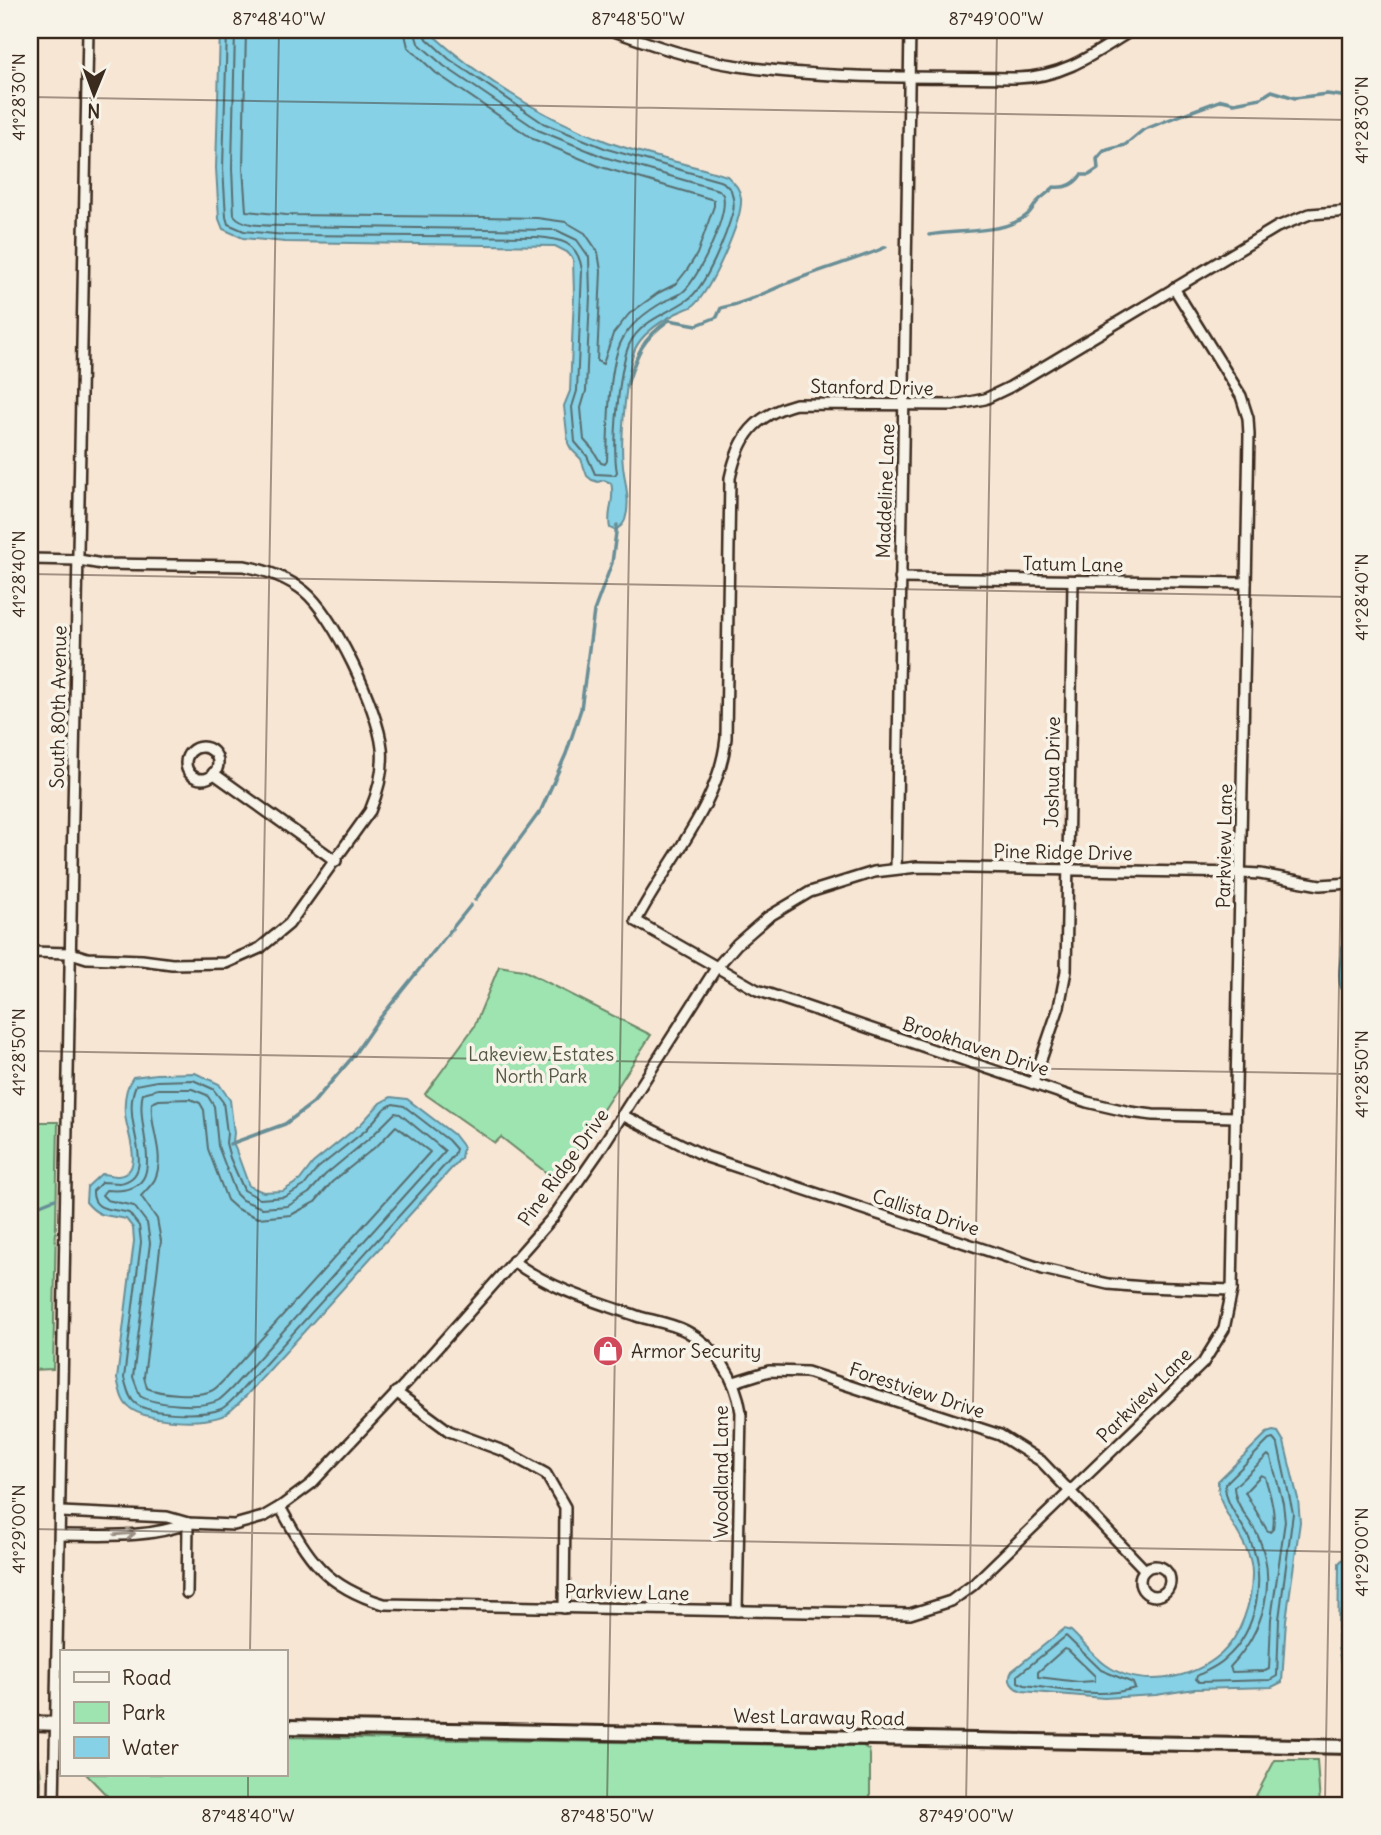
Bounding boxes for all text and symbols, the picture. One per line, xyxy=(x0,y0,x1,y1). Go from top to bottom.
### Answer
text: 87°48'40"W xyxy=(232,7,326,30)
text: 87°48'50"W xyxy=(591,7,685,30)
text: 87°49'00"W xyxy=(948,7,1044,30)
text: 41°28'30"N xyxy=(7,53,30,141)
north arrow xyxy=(60,60,130,130)
text: 41°28'30"N xyxy=(1350,76,1373,164)
text: N xyxy=(87,99,100,123)
street label: Stanford Drive xyxy=(810,374,934,400)
street label: Maddeline Lane xyxy=(871,423,899,559)
text: 41°28'40"N xyxy=(7,530,30,618)
street label: Tatum Lane xyxy=(1023,551,1123,577)
text: 41°28'40"N xyxy=(1350,553,1373,641)
street label: South 80th Avenue xyxy=(45,625,71,789)
street label: Joshua Drive xyxy=(1039,716,1065,828)
street label: Parkview Lane xyxy=(1211,783,1237,909)
street label: Pine Ridge Drive xyxy=(993,839,1133,865)
text: 41°28'50"N xyxy=(7,1008,30,1096)
street label: Brookhaven Drive xyxy=(900,1011,1052,1081)
text: 41°28'50"N xyxy=(1350,1030,1373,1118)
park label: Lakeview Estates North Park xyxy=(468,1042,614,1088)
street label: Pine Ridge Drive xyxy=(512,1104,614,1230)
street label: Callista Drive xyxy=(869,1183,983,1241)
shop icon: Armor Security xyxy=(591,1334,625,1368)
place label: Armor Security xyxy=(631,1339,761,1363)
street label: Parkview Lane xyxy=(1091,1342,1197,1448)
street label: Forestview Drive xyxy=(846,1357,988,1423)
street label: Woodland Lane xyxy=(709,1405,733,1539)
text: 41°29'00"N xyxy=(7,1484,30,1574)
text: 41°29'00"N xyxy=(1350,1507,1373,1597)
one-way arrow xyxy=(113,1527,136,1540)
street label: Parkview Lane xyxy=(564,1579,690,1605)
legend xyxy=(60,1650,287,1776)
text: Road xyxy=(122,1664,171,1691)
text: Park xyxy=(122,1699,165,1726)
street label: West Laraway Road xyxy=(733,1704,905,1730)
text: Water xyxy=(122,1734,180,1761)
text: 87°48'40"W xyxy=(201,1804,295,1827)
text: 87°48'50"W xyxy=(560,1804,654,1827)
text: 87°49'00"W xyxy=(918,1804,1014,1827)

